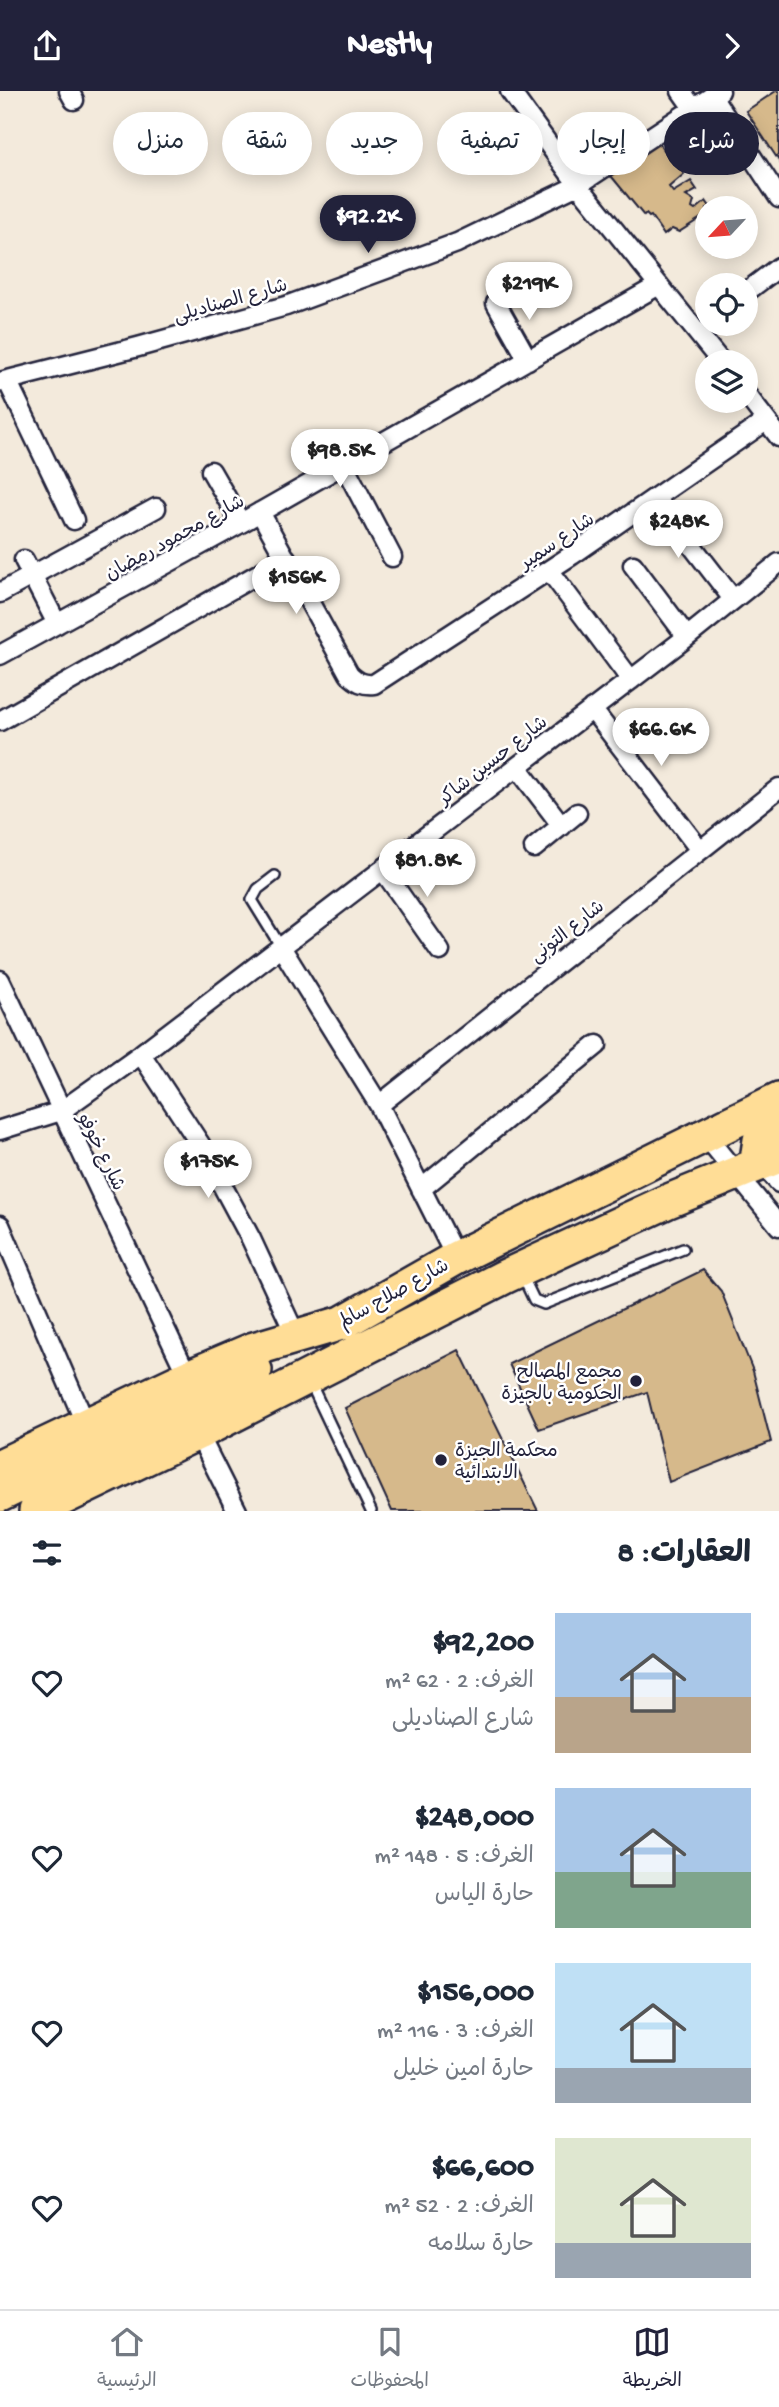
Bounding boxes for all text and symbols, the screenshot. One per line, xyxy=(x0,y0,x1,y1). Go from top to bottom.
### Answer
icon: share xyxy=(28,27,66,65)
text: Nestly xyxy=(347,27,432,65)
icon: forward xyxy=(713,27,751,65)
chip: منزل xyxy=(113,112,208,175)
chip: شقة xyxy=(222,112,312,175)
chip: جديد xyxy=(326,112,423,175)
chip: تصفية xyxy=(437,112,543,175)
chip: إيجار xyxy=(557,112,650,175)
chip: شراء xyxy=(664,112,759,175)
pin: $92.2K xyxy=(311,195,425,255)
north arrow xyxy=(695,196,758,259)
map controls xyxy=(695,196,758,413)
text: $92.2K xyxy=(336,204,400,231)
pin: $219K xyxy=(480,263,578,322)
text: $219K xyxy=(501,271,557,298)
button: locate xyxy=(695,273,758,336)
street label: شارع الصناديلى xyxy=(171,275,291,330)
button: layers xyxy=(695,350,758,413)
pin: $98.5K xyxy=(283,429,397,489)
text: $98.5K xyxy=(307,438,373,465)
street label: شارع محمود رمضان xyxy=(102,491,250,587)
pin: $248K xyxy=(629,501,727,560)
street label: شارع سمير xyxy=(514,509,600,578)
text: $248K xyxy=(649,509,707,536)
pin: $156K xyxy=(247,557,345,616)
text: $156K xyxy=(268,565,324,592)
pin: $66.6K xyxy=(604,709,718,768)
street label: شارع حسين شاكر xyxy=(433,712,553,813)
text: $66.6K xyxy=(628,717,694,744)
pin: $81.8K xyxy=(370,839,484,899)
text: $81.8K xyxy=(395,848,459,875)
street label: شارع التونى xyxy=(526,896,610,969)
street label: شارع خوفو xyxy=(71,1109,129,1195)
pin: $175K xyxy=(159,1141,257,1200)
text: $175K xyxy=(180,1149,236,1176)
street label: شارع صلاح سالم xyxy=(336,1255,454,1335)
place label: مجمع المصالح الحكومية بالجيزة xyxy=(501,1362,622,1407)
marker: مجمع المصالح الحكومية بالجيزة xyxy=(628,1373,644,1389)
place label: محكمة الجيزة الابتدائية xyxy=(455,1441,558,1486)
marker: محكمة الجيزة الابتدائية xyxy=(433,1452,449,1468)
icon: filters xyxy=(28,1534,66,1572)
text: العقارات: 8 xyxy=(618,1538,751,1573)
text: $92,200 xyxy=(433,1627,534,1662)
icon: home xyxy=(611,1641,695,1725)
icon: heart xyxy=(28,1664,66,1702)
text: الغرف: 2 · 62 m² xyxy=(385,1669,534,1696)
text: شارع الصناديلى xyxy=(392,1707,534,1734)
text: $248,000 xyxy=(415,1802,534,1837)
icon: home xyxy=(611,1816,695,1900)
icon: heart xyxy=(28,1839,66,1877)
text: الغرف: 5 · 148 m² xyxy=(374,1844,534,1871)
text: حارة الياس xyxy=(435,1882,534,1909)
text: $156,000 xyxy=(417,1977,534,2012)
icon: home xyxy=(611,1991,695,2075)
icon: heart xyxy=(28,2014,66,2052)
text: الغرف: 3 · 116 m² xyxy=(377,2019,534,2046)
text: حارة امين خليل xyxy=(393,2057,534,2084)
text: $66,600 xyxy=(431,2152,534,2187)
icon: home xyxy=(611,2166,695,2250)
icon: heart xyxy=(28,2189,66,2227)
text: الغرف: 2 · 52 m² xyxy=(385,2194,534,2221)
text: حارة سلامه xyxy=(428,2232,534,2259)
tab: الرئيسية xyxy=(97,2323,157,2396)
tab: المحفوظات xyxy=(351,2323,429,2396)
tab: الخريطة xyxy=(623,2323,682,2396)

